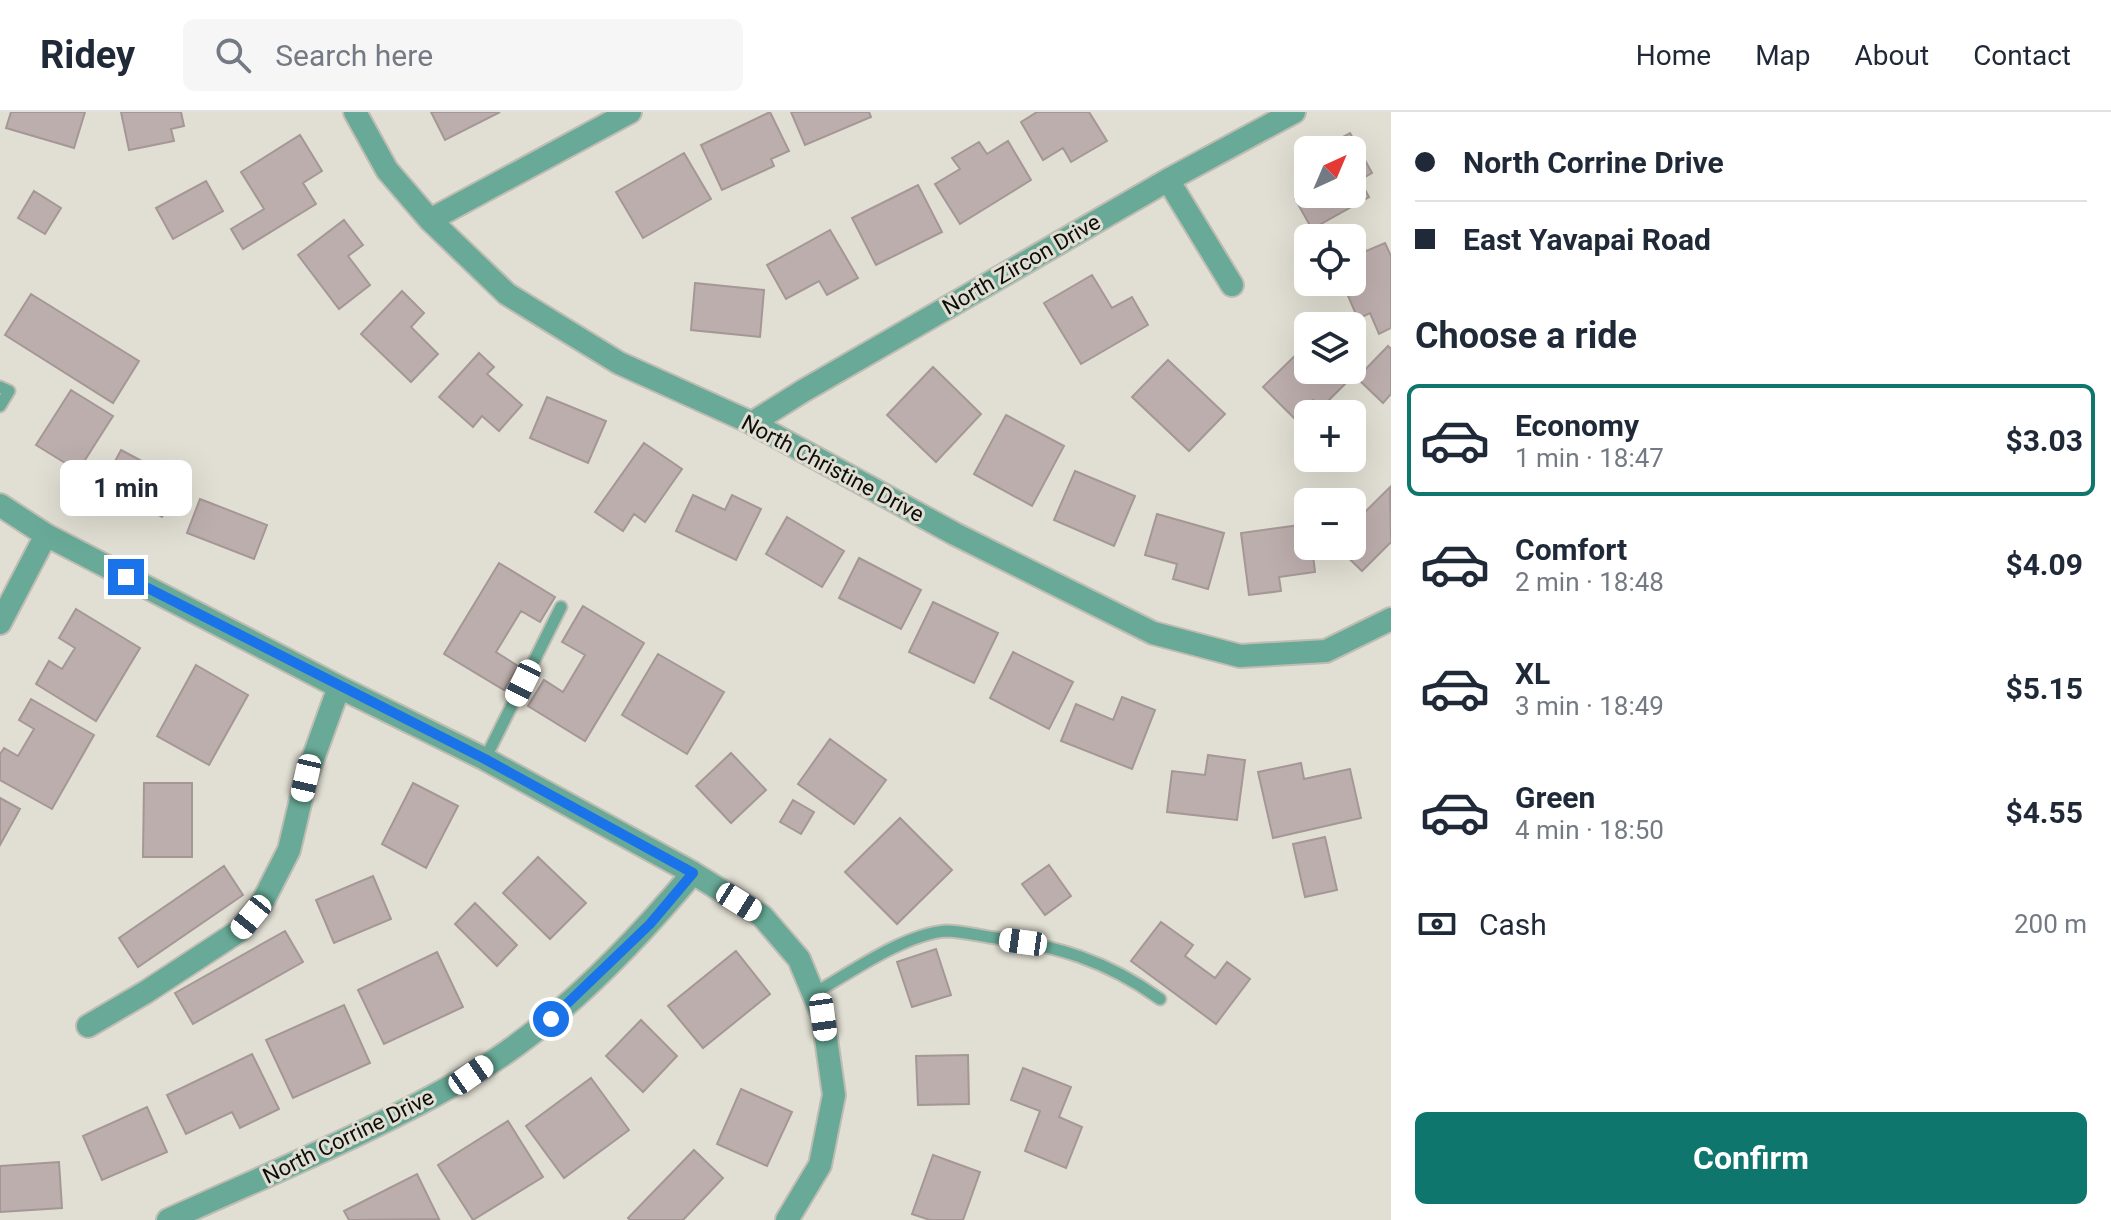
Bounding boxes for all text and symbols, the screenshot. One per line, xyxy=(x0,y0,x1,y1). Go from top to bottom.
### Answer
search box xyxy=(183,19,743,91)
text: Ridey xyxy=(40,33,135,77)
icon: search xyxy=(211,33,255,77)
text: Search here xyxy=(275,38,433,73)
text: Home xyxy=(1636,39,1711,72)
text: Map xyxy=(1755,39,1811,72)
text: About xyxy=(1855,39,1929,72)
text: Contact xyxy=(1973,39,2071,72)
north arrow xyxy=(1294,136,1366,208)
map controls xyxy=(1294,136,1366,560)
text: North Corrine Drive xyxy=(1463,145,1724,180)
street label: North Zircon Drive xyxy=(938,209,1105,320)
text: East Yavapai Road xyxy=(1463,222,1711,257)
button: locate xyxy=(1294,224,1366,296)
button: layers xyxy=(1294,312,1366,384)
text: Choose a ride xyxy=(1415,315,1637,357)
button: + xyxy=(1294,400,1366,472)
icon: car xyxy=(1419,404,1491,476)
text: Economy xyxy=(1515,408,1639,443)
street label: North Christine Drive xyxy=(737,410,928,527)
text: $3.03 xyxy=(2005,423,2083,458)
text: 1 min · 18:47 xyxy=(1515,443,1664,473)
callout: 1 min xyxy=(60,461,192,517)
text: 1 min xyxy=(93,473,159,503)
button: − xyxy=(1294,488,1366,560)
icon: car xyxy=(1419,528,1491,600)
text: Comfort xyxy=(1515,532,1627,567)
text: $4.09 xyxy=(2005,547,2083,582)
route end xyxy=(108,559,144,595)
text: 2 min · 18:48 xyxy=(1515,567,1664,597)
icon: car xyxy=(1419,652,1491,724)
car xyxy=(502,656,544,710)
text: XL xyxy=(1515,656,1550,691)
text: $5.15 xyxy=(2005,671,2083,706)
text: 3 min · 18:49 xyxy=(1515,691,1664,721)
car xyxy=(289,752,323,804)
icon: car xyxy=(1419,776,1491,848)
text: Green xyxy=(1515,780,1595,815)
text: $4.55 xyxy=(2005,795,2083,830)
text: 4 min · 18:50 xyxy=(1515,815,1664,845)
car xyxy=(712,879,766,925)
car xyxy=(227,891,275,943)
icon: cash xyxy=(1415,902,1459,946)
text: Cash xyxy=(1479,907,1547,942)
text: 200 m xyxy=(2014,909,2087,939)
car xyxy=(998,927,1048,957)
car xyxy=(808,992,838,1042)
route start xyxy=(533,1001,569,1037)
car xyxy=(444,1051,498,1099)
street label: North Corrine Drive xyxy=(259,1084,438,1189)
button: Confirm xyxy=(1415,1112,2087,1204)

